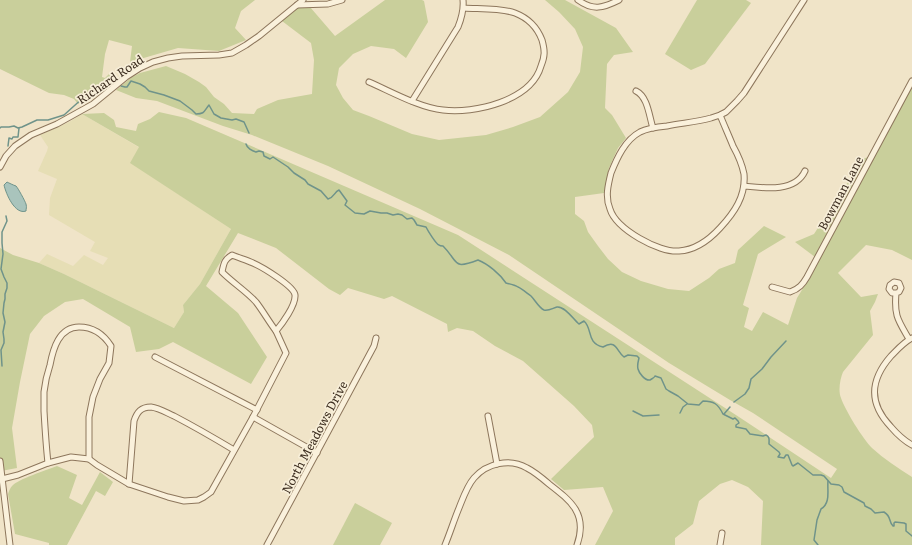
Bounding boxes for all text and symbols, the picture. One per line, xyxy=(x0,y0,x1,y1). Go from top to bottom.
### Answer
street label: Richard Road xyxy=(73,50,148,108)
street label: Bowman Lane xyxy=(813,153,867,233)
street label: North Meadows Drive xyxy=(277,377,351,497)

